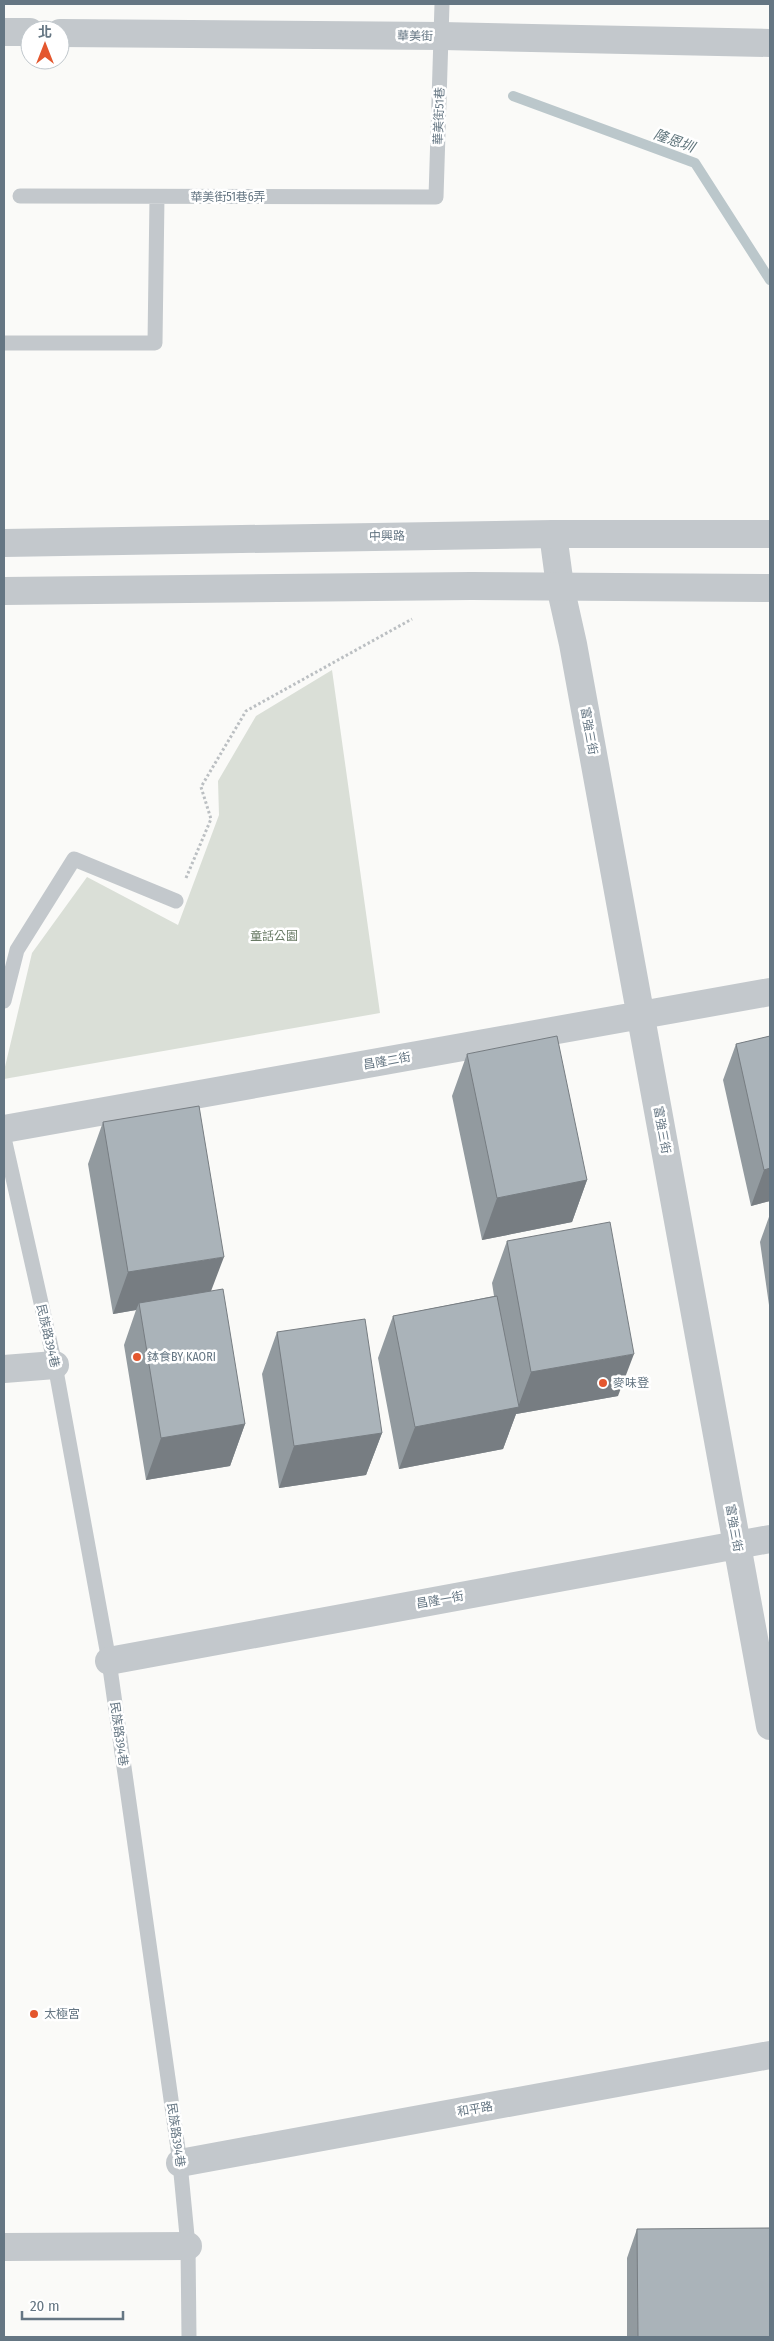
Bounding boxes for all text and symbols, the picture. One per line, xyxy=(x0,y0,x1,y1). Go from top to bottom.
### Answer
north arrow xyxy=(20,20,70,70)
text: 北 xyxy=(38,24,52,41)
street label: 華美街 xyxy=(397,29,433,43)
street label: 華美街51巷 xyxy=(431,87,447,145)
water label: 隆恩圳 xyxy=(651,126,699,157)
street label: 華美街51巷6弄 xyxy=(190,190,266,204)
street label: 中興路 xyxy=(369,529,405,543)
street label: 富強三街 xyxy=(578,706,600,756)
park label: 童話公園 xyxy=(250,929,298,943)
street label: 昌隆二街 xyxy=(362,1050,412,1072)
street label: 富強三街 xyxy=(651,1105,673,1155)
street label: 民族路394巷 xyxy=(34,1303,62,1369)
place label: 鉢食BY KAORI xyxy=(147,1350,216,1364)
marker: 鉢食BY KAORI xyxy=(131,1351,143,1363)
place label: 麥味登 xyxy=(613,1376,649,1390)
marker: 麥味登 xyxy=(597,1377,609,1389)
street label: 富強三街 xyxy=(723,1503,745,1553)
street label: 昌隆一街 xyxy=(415,1589,465,1611)
street label: 民族路394巷 xyxy=(108,1701,130,1767)
place label: 太極宮 xyxy=(44,2007,80,2021)
marker: 太極宮 xyxy=(28,2008,40,2020)
street label: 和平路 xyxy=(456,2099,494,2119)
street label: 民族路394巷 xyxy=(165,2102,187,2168)
scale bar xyxy=(22,2288,124,2320)
text: 20 m xyxy=(30,2297,60,2315)

